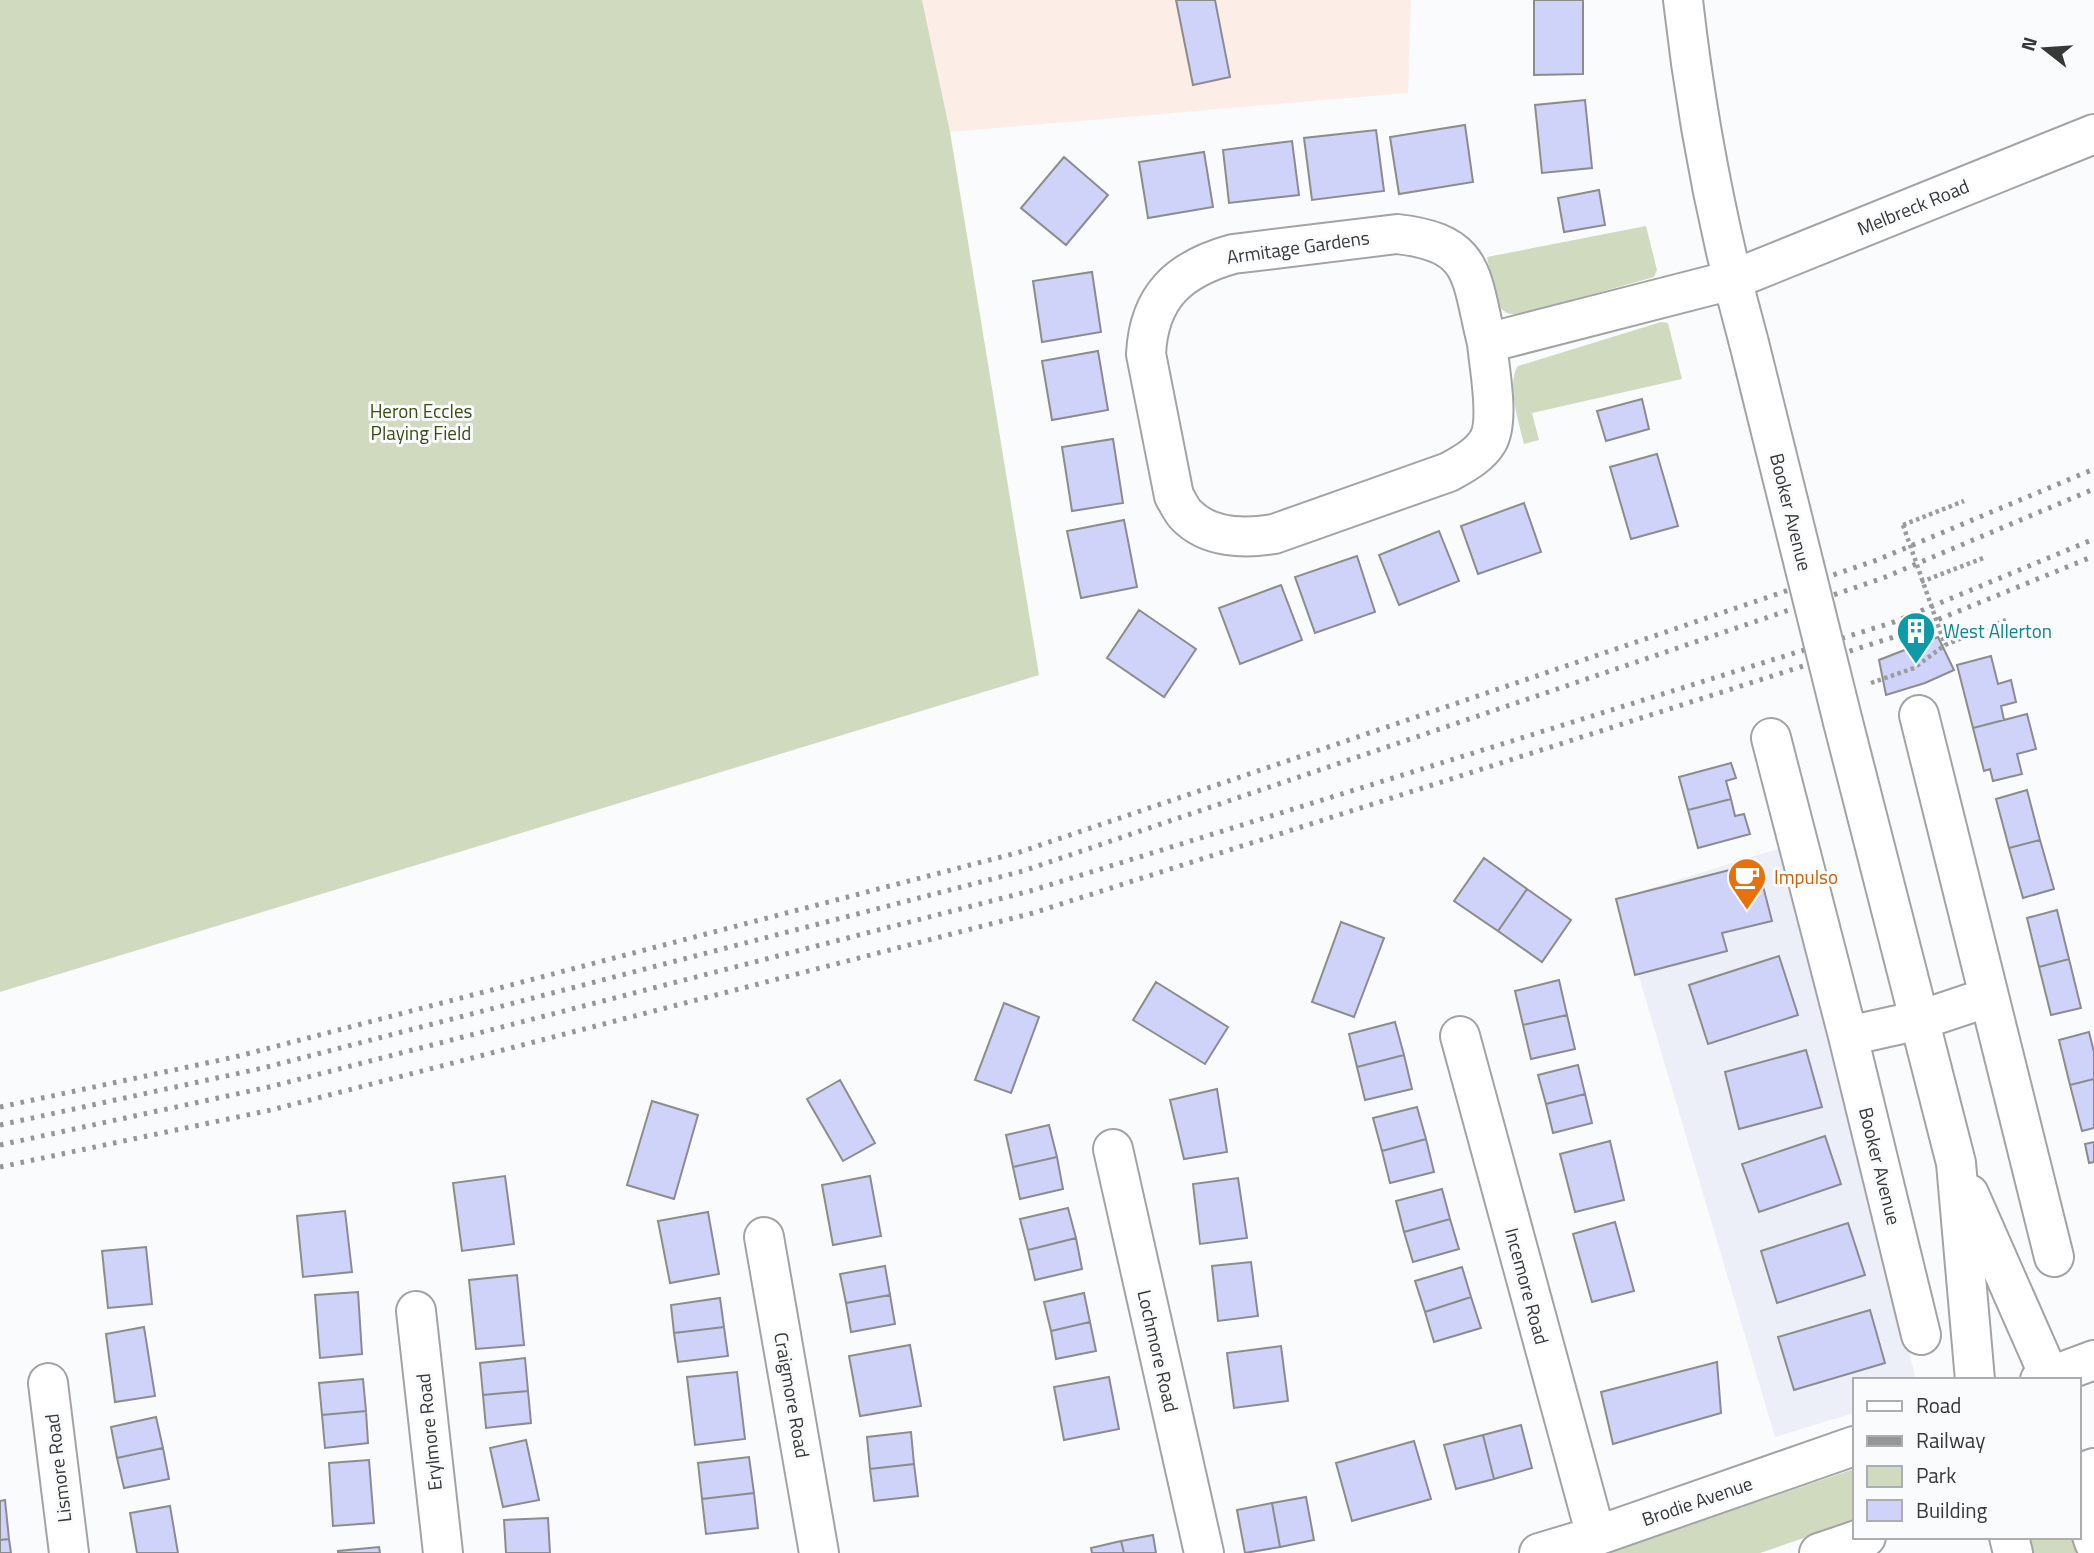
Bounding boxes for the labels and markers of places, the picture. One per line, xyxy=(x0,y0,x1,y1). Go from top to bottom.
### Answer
building icon: West Allerton xyxy=(1895,610,1937,665)
place label: West Allerton xyxy=(1943,616,2052,645)
cafe icon: Impulso xyxy=(1726,856,1768,911)
place label: Impulso xyxy=(1774,862,1838,891)

